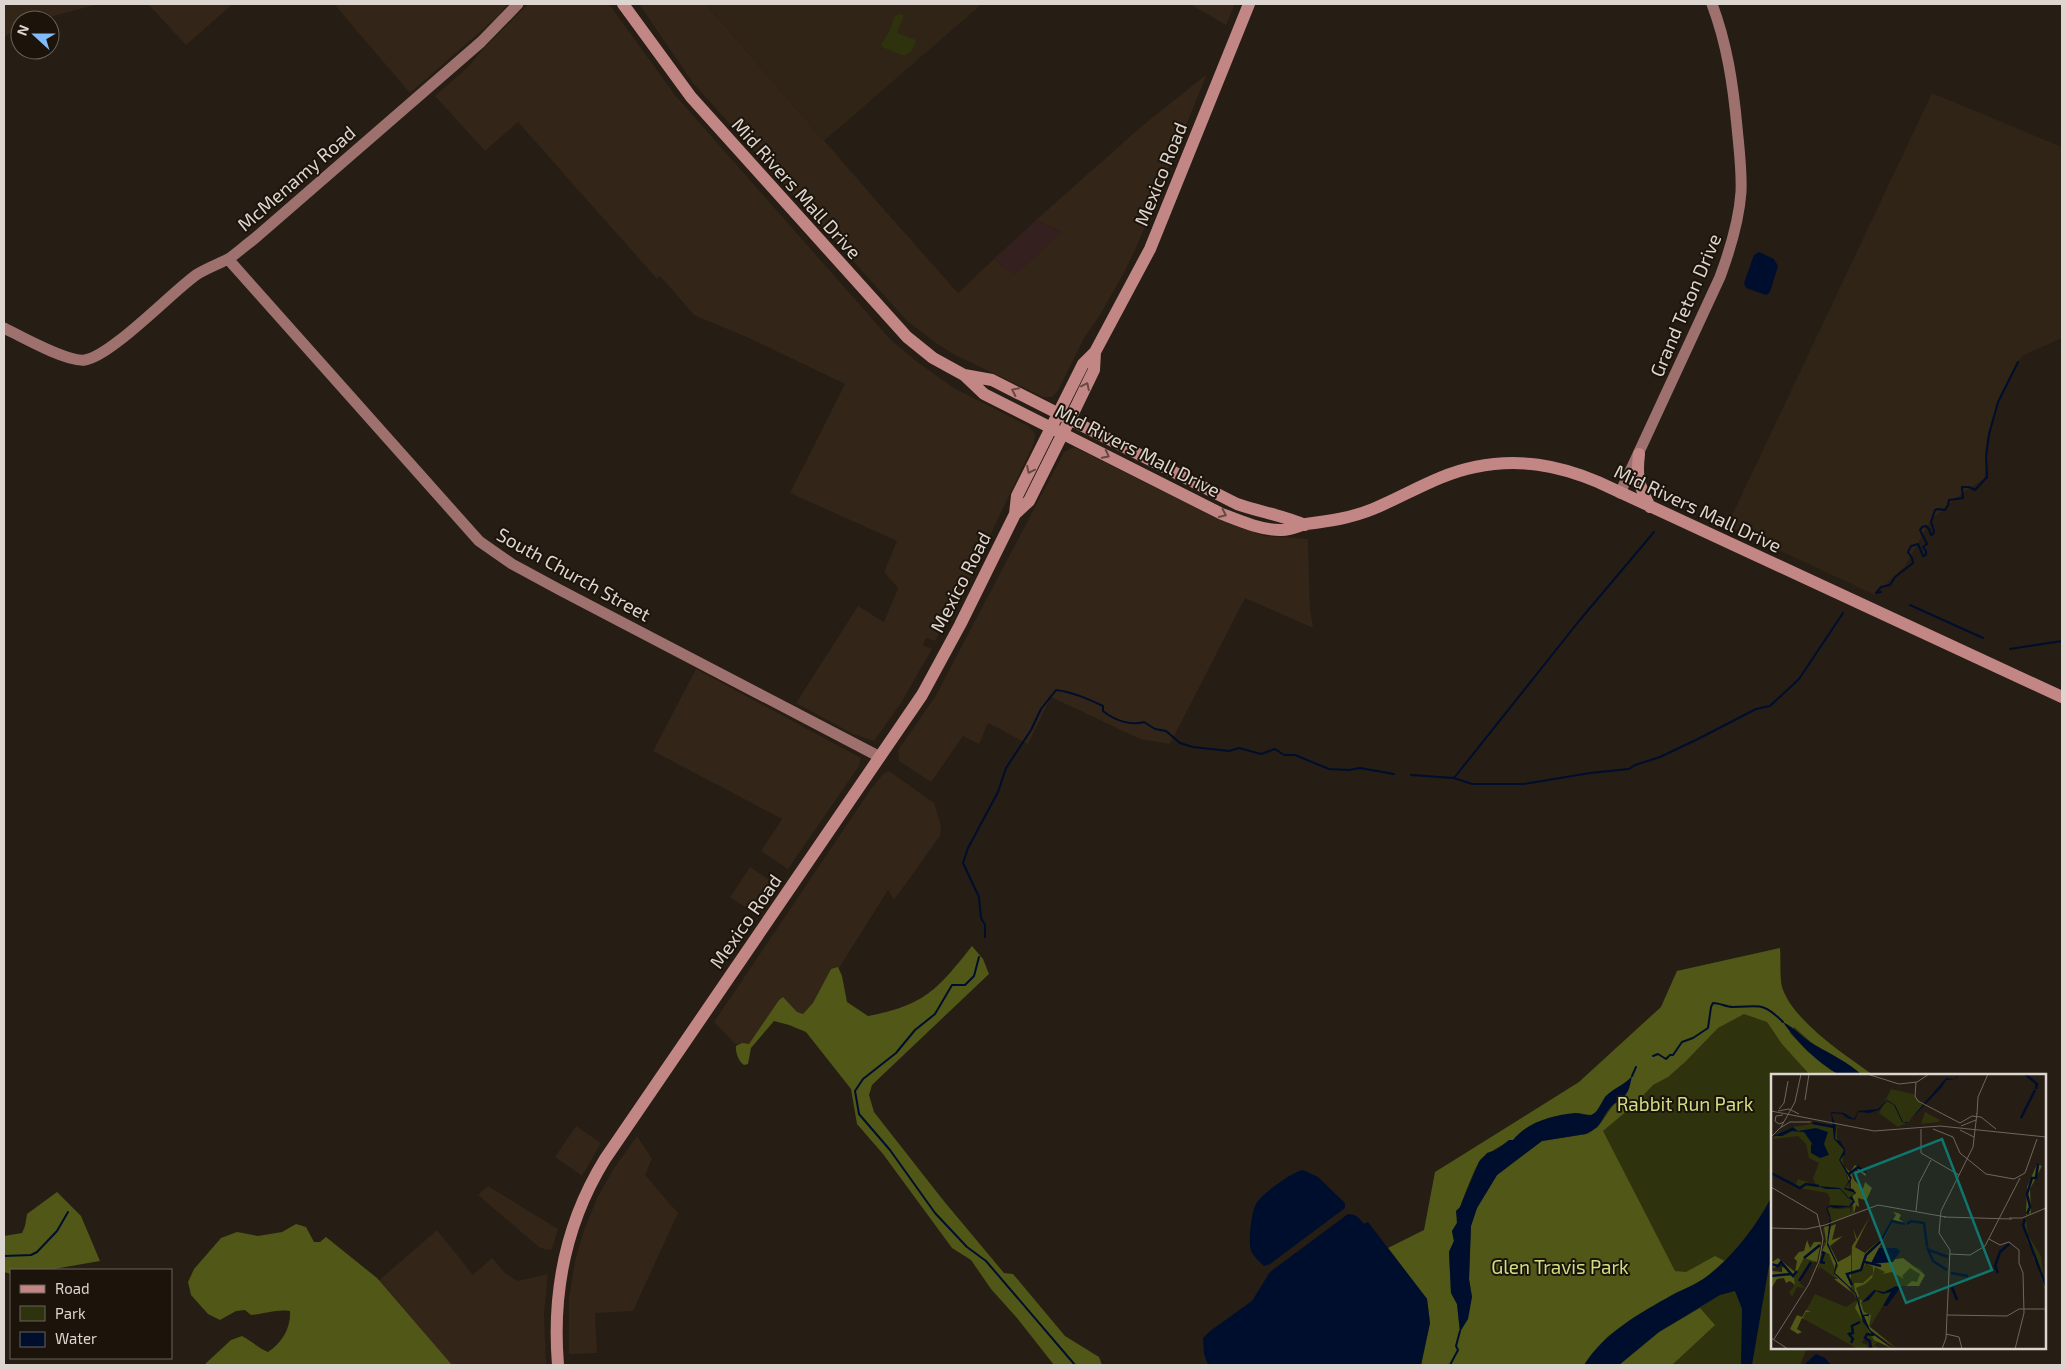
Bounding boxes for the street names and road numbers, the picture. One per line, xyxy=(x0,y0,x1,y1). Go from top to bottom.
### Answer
street label: Mid Rivers Mall Drive xyxy=(728,113,866,263)
street label: Mexico Road xyxy=(1129,119,1191,229)
street label: McMenamy Road xyxy=(232,121,360,235)
street label: Grand Teton Drive xyxy=(1644,230,1726,380)
street label: Mid Rivers Mall Drive xyxy=(1052,398,1224,502)
street label: Mid Rivers Mall Drive xyxy=(1611,459,1785,557)
street label: South Church Street xyxy=(493,522,655,626)
street label: Mexico Road xyxy=(925,528,995,636)
street label: Mexico Road xyxy=(704,870,786,972)

